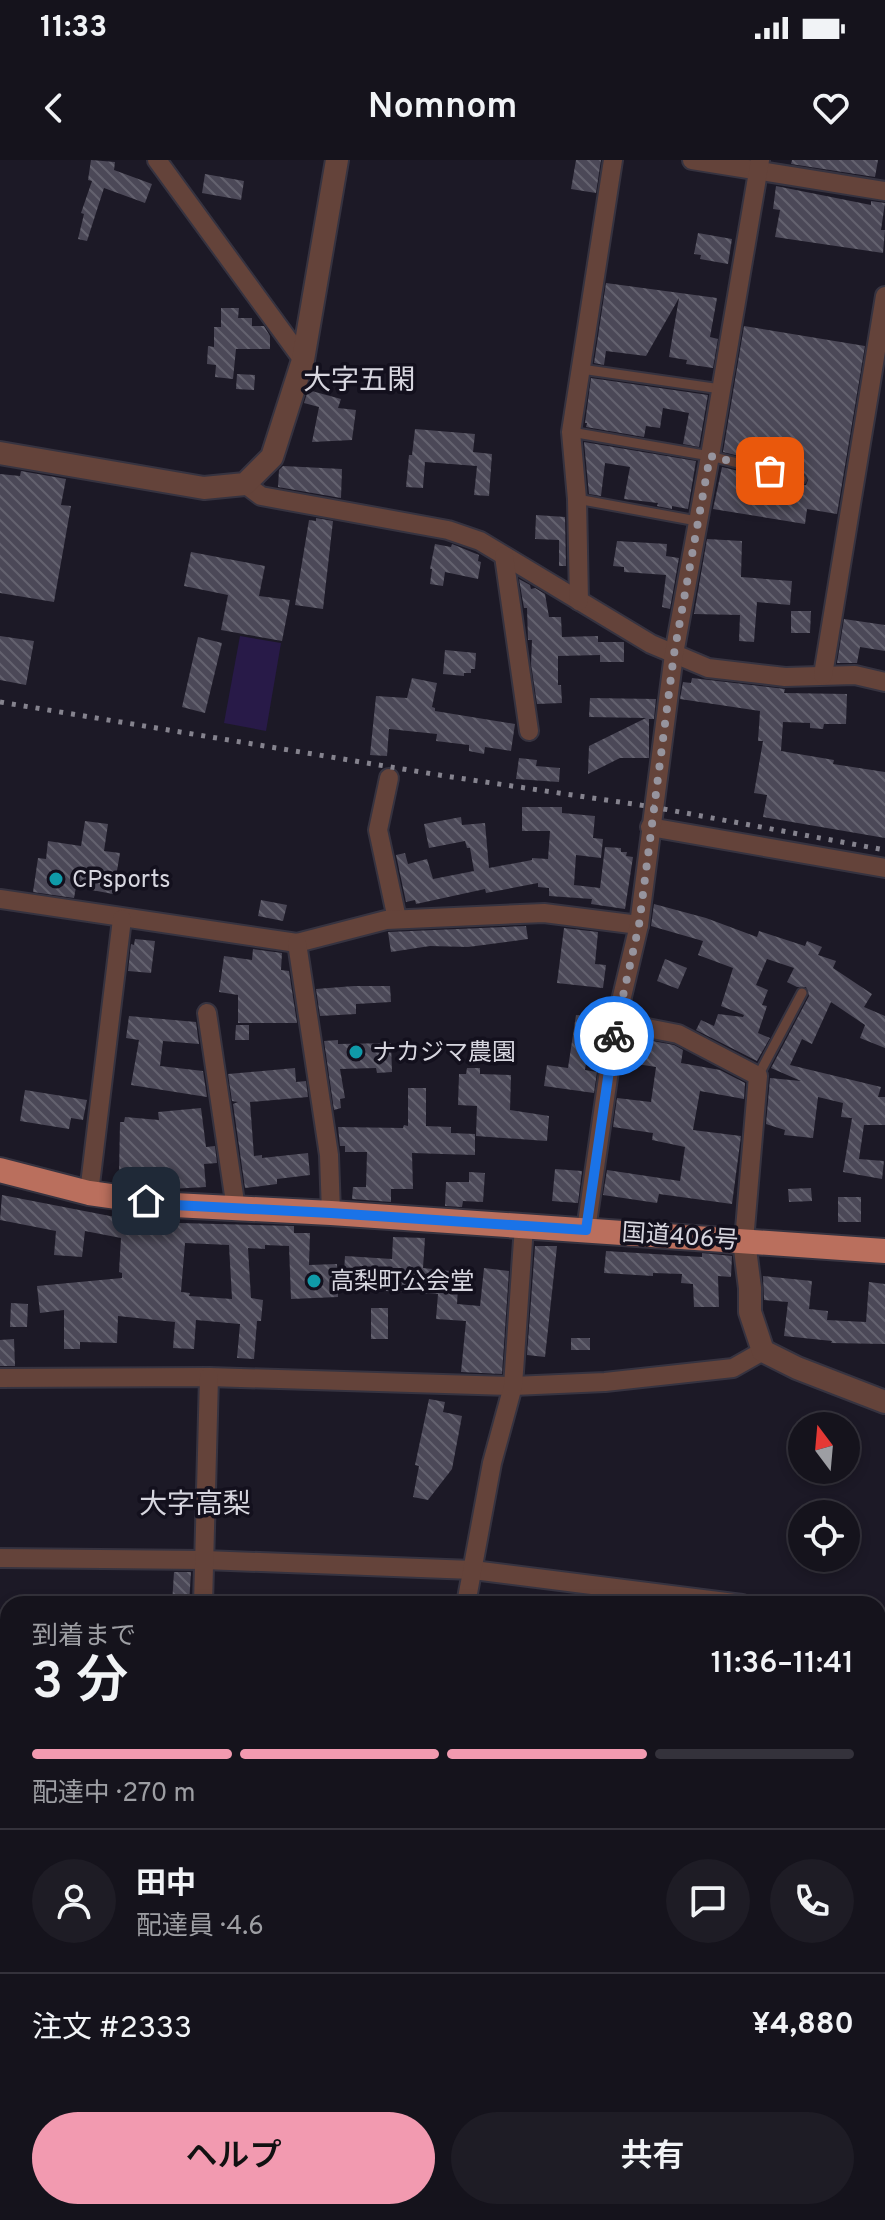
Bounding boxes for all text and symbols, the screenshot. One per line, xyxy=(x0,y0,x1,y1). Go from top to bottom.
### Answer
text: 11:33 xyxy=(40,10,107,47)
text: Nomnom xyxy=(368,85,517,131)
icon: back xyxy=(32,86,76,130)
icon: heart xyxy=(809,86,853,130)
district label: 大字五閑 xyxy=(303,364,415,400)
pin xyxy=(736,437,804,505)
icon: bag xyxy=(748,449,792,493)
place label: CPsports xyxy=(72,866,171,896)
marker: CPsports xyxy=(47,870,65,888)
courier xyxy=(574,996,654,1076)
icon: bike xyxy=(592,1014,636,1058)
place label: ナカジマ農園 xyxy=(372,1039,516,1069)
marker: ナカジマ農園 xyxy=(347,1043,365,1061)
pin xyxy=(112,1167,180,1235)
icon: home xyxy=(124,1179,168,1223)
street label: 国道406号 xyxy=(621,1219,739,1257)
place label: 高梨町公会堂 xyxy=(330,1268,474,1298)
marker: 高梨町公会堂 xyxy=(305,1272,323,1290)
north arrow xyxy=(788,1412,860,1484)
map controls xyxy=(788,1412,860,1572)
district label: 大字高梨 xyxy=(139,1488,251,1524)
button: locate xyxy=(788,1500,860,1572)
text: 到着まで xyxy=(32,1621,136,1654)
text: 11:36–11:41 xyxy=(711,1646,854,1683)
text: 3 分 xyxy=(32,1651,128,1717)
text: 配達中 · 270 m xyxy=(32,1778,196,1811)
button: person xyxy=(32,1859,116,1943)
button: chat xyxy=(666,1859,750,1943)
button: phone xyxy=(770,1859,854,1943)
text: 田中 xyxy=(136,1867,196,1904)
text: 配達員 · 4.6 xyxy=(136,1911,264,1944)
text: ¥4,880 xyxy=(752,2007,854,2044)
text: 注文 #2333 xyxy=(32,2011,192,2048)
button: ヘルプ xyxy=(32,2112,435,2204)
button: 共有 xyxy=(451,2112,854,2204)

